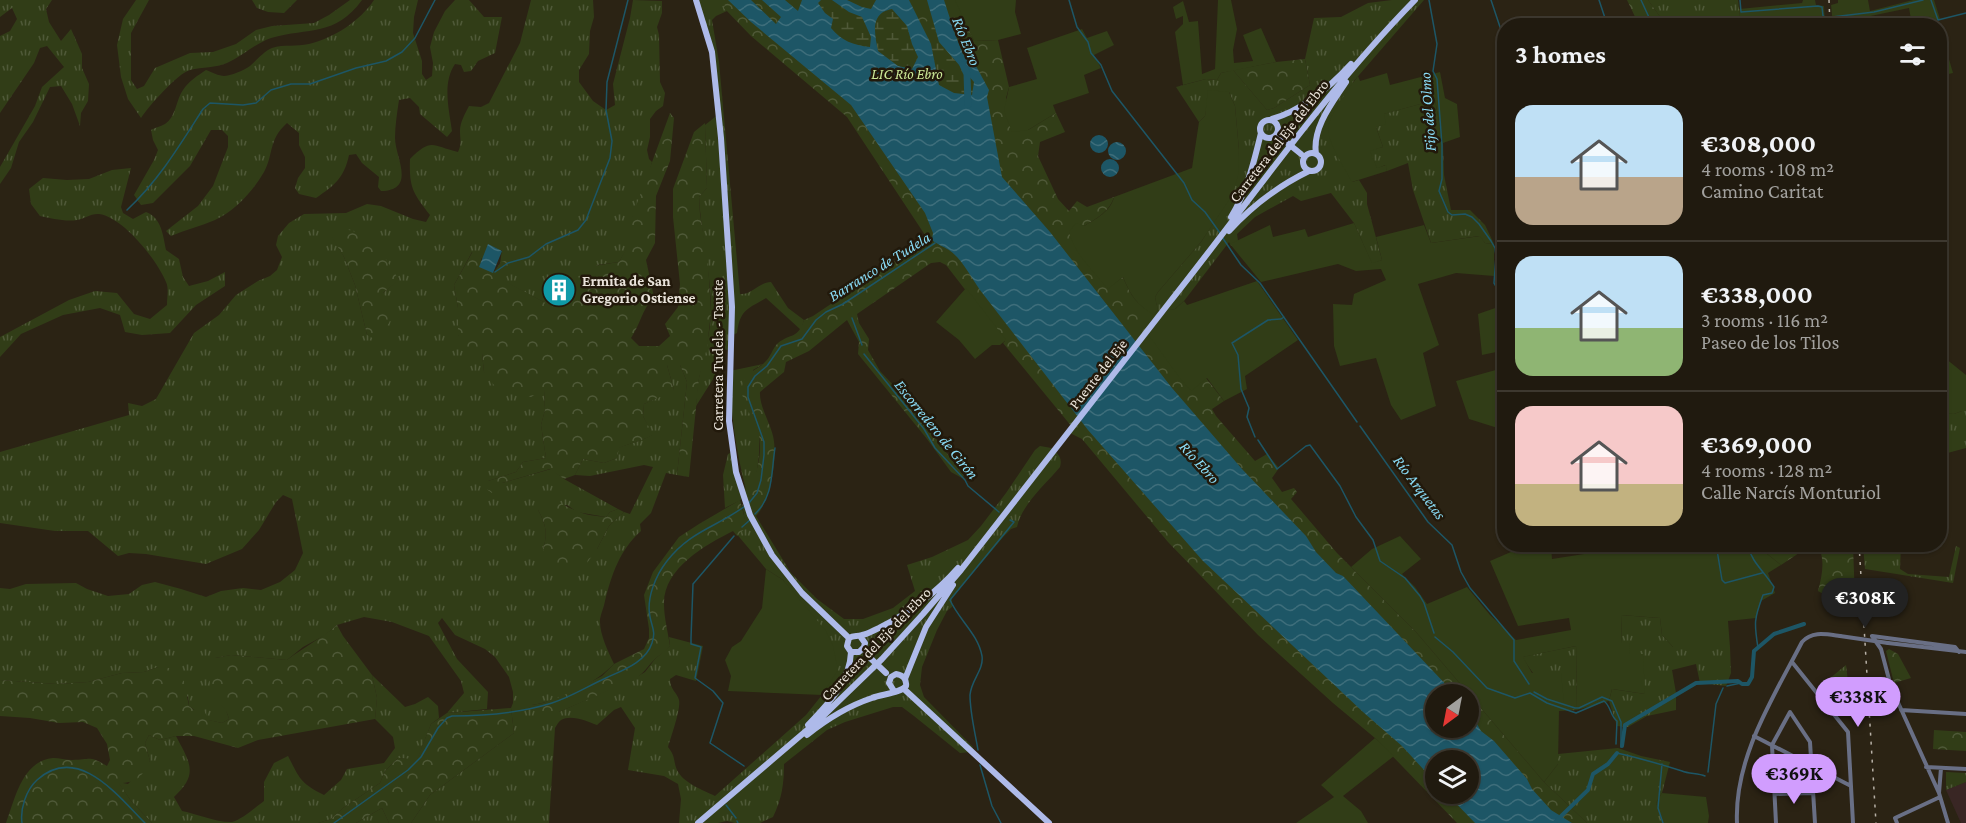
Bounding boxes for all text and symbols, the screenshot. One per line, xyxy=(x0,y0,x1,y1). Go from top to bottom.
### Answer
water label: Río Ebro xyxy=(949,14,984,68)
icon: filters xyxy=(1896,38,1929,71)
text: 3 homes xyxy=(1515,40,1606,69)
park label: LIC Río Ebro xyxy=(871,66,943,82)
water label: Fijo del Olmo xyxy=(1416,71,1440,152)
street label: Carretera del Eje del Ebro xyxy=(1226,77,1333,206)
icon: home xyxy=(1563,129,1635,201)
text: €308,000 xyxy=(1701,129,1816,158)
text: 4 rooms · 108 m² xyxy=(1701,158,1834,180)
text: Camino Caritat xyxy=(1701,180,1823,202)
water label: Barranco de Tudela xyxy=(825,228,934,304)
building icon: Ermita de San Gregorio Ostiense xyxy=(541,272,577,308)
place label: Ermita de San Gregorio Ostiense xyxy=(582,273,696,306)
street label: Carretera Tudela - Tauste xyxy=(710,279,726,431)
icon: home xyxy=(1563,280,1635,352)
text: €338,000 xyxy=(1701,280,1813,309)
text: 3 rooms · 116 m² xyxy=(1701,309,1828,331)
text: Paseo de los Tilos xyxy=(1701,331,1839,353)
street label: Puente del Eje xyxy=(1066,336,1131,413)
water label: Escorredero de Girón xyxy=(891,376,982,482)
icon: home xyxy=(1563,430,1635,502)
text: €369,000 xyxy=(1701,430,1812,459)
water label: Río Ebro xyxy=(1176,438,1223,487)
water label: Río Arquetas xyxy=(1389,452,1449,523)
text: 4 rooms · 128 m² xyxy=(1701,459,1832,481)
text: Calle Narcís Monturiol xyxy=(1701,481,1881,503)
pin: €308K xyxy=(1823,578,1907,629)
street label: Carretera del Eje del Ebro xyxy=(818,584,935,704)
text: €308K xyxy=(1835,586,1895,608)
pin: €338K xyxy=(1816,677,1900,728)
north arrow xyxy=(1425,684,1479,738)
map controls xyxy=(1425,684,1479,804)
text: €338K xyxy=(1830,685,1886,707)
button: layers xyxy=(1425,750,1479,804)
pin: €369K xyxy=(1752,754,1836,805)
text: €369K xyxy=(1766,762,1822,784)

